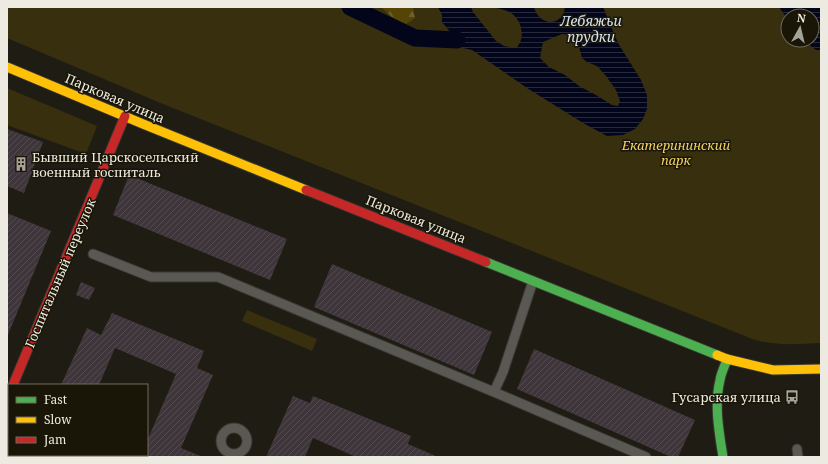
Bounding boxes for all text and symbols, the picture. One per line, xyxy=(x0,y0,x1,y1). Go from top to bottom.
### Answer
north arrow xyxy=(780,8,820,48)
text: N xyxy=(796,10,807,26)
water label: Лебяжьи прудки xyxy=(559,11,623,46)
street label: Парковая улица xyxy=(62,69,168,127)
park label: Екатерининский парк xyxy=(621,136,731,169)
place label: Бывший Царскосельский военный госпиталь xyxy=(32,148,199,181)
building icon: Бывший Царскосельский военный госпиталь xyxy=(13,156,29,172)
street label: Парковая улица xyxy=(363,191,469,247)
street label: Госпитальный переулок xyxy=(20,195,100,350)
legend xyxy=(8,384,148,456)
place label: Гусарская улица xyxy=(672,388,781,406)
bus stop icon: Гусарская улица xyxy=(784,389,800,405)
text: Fast xyxy=(44,391,67,408)
text: Slow xyxy=(44,411,72,428)
text: Jam xyxy=(43,431,66,448)

